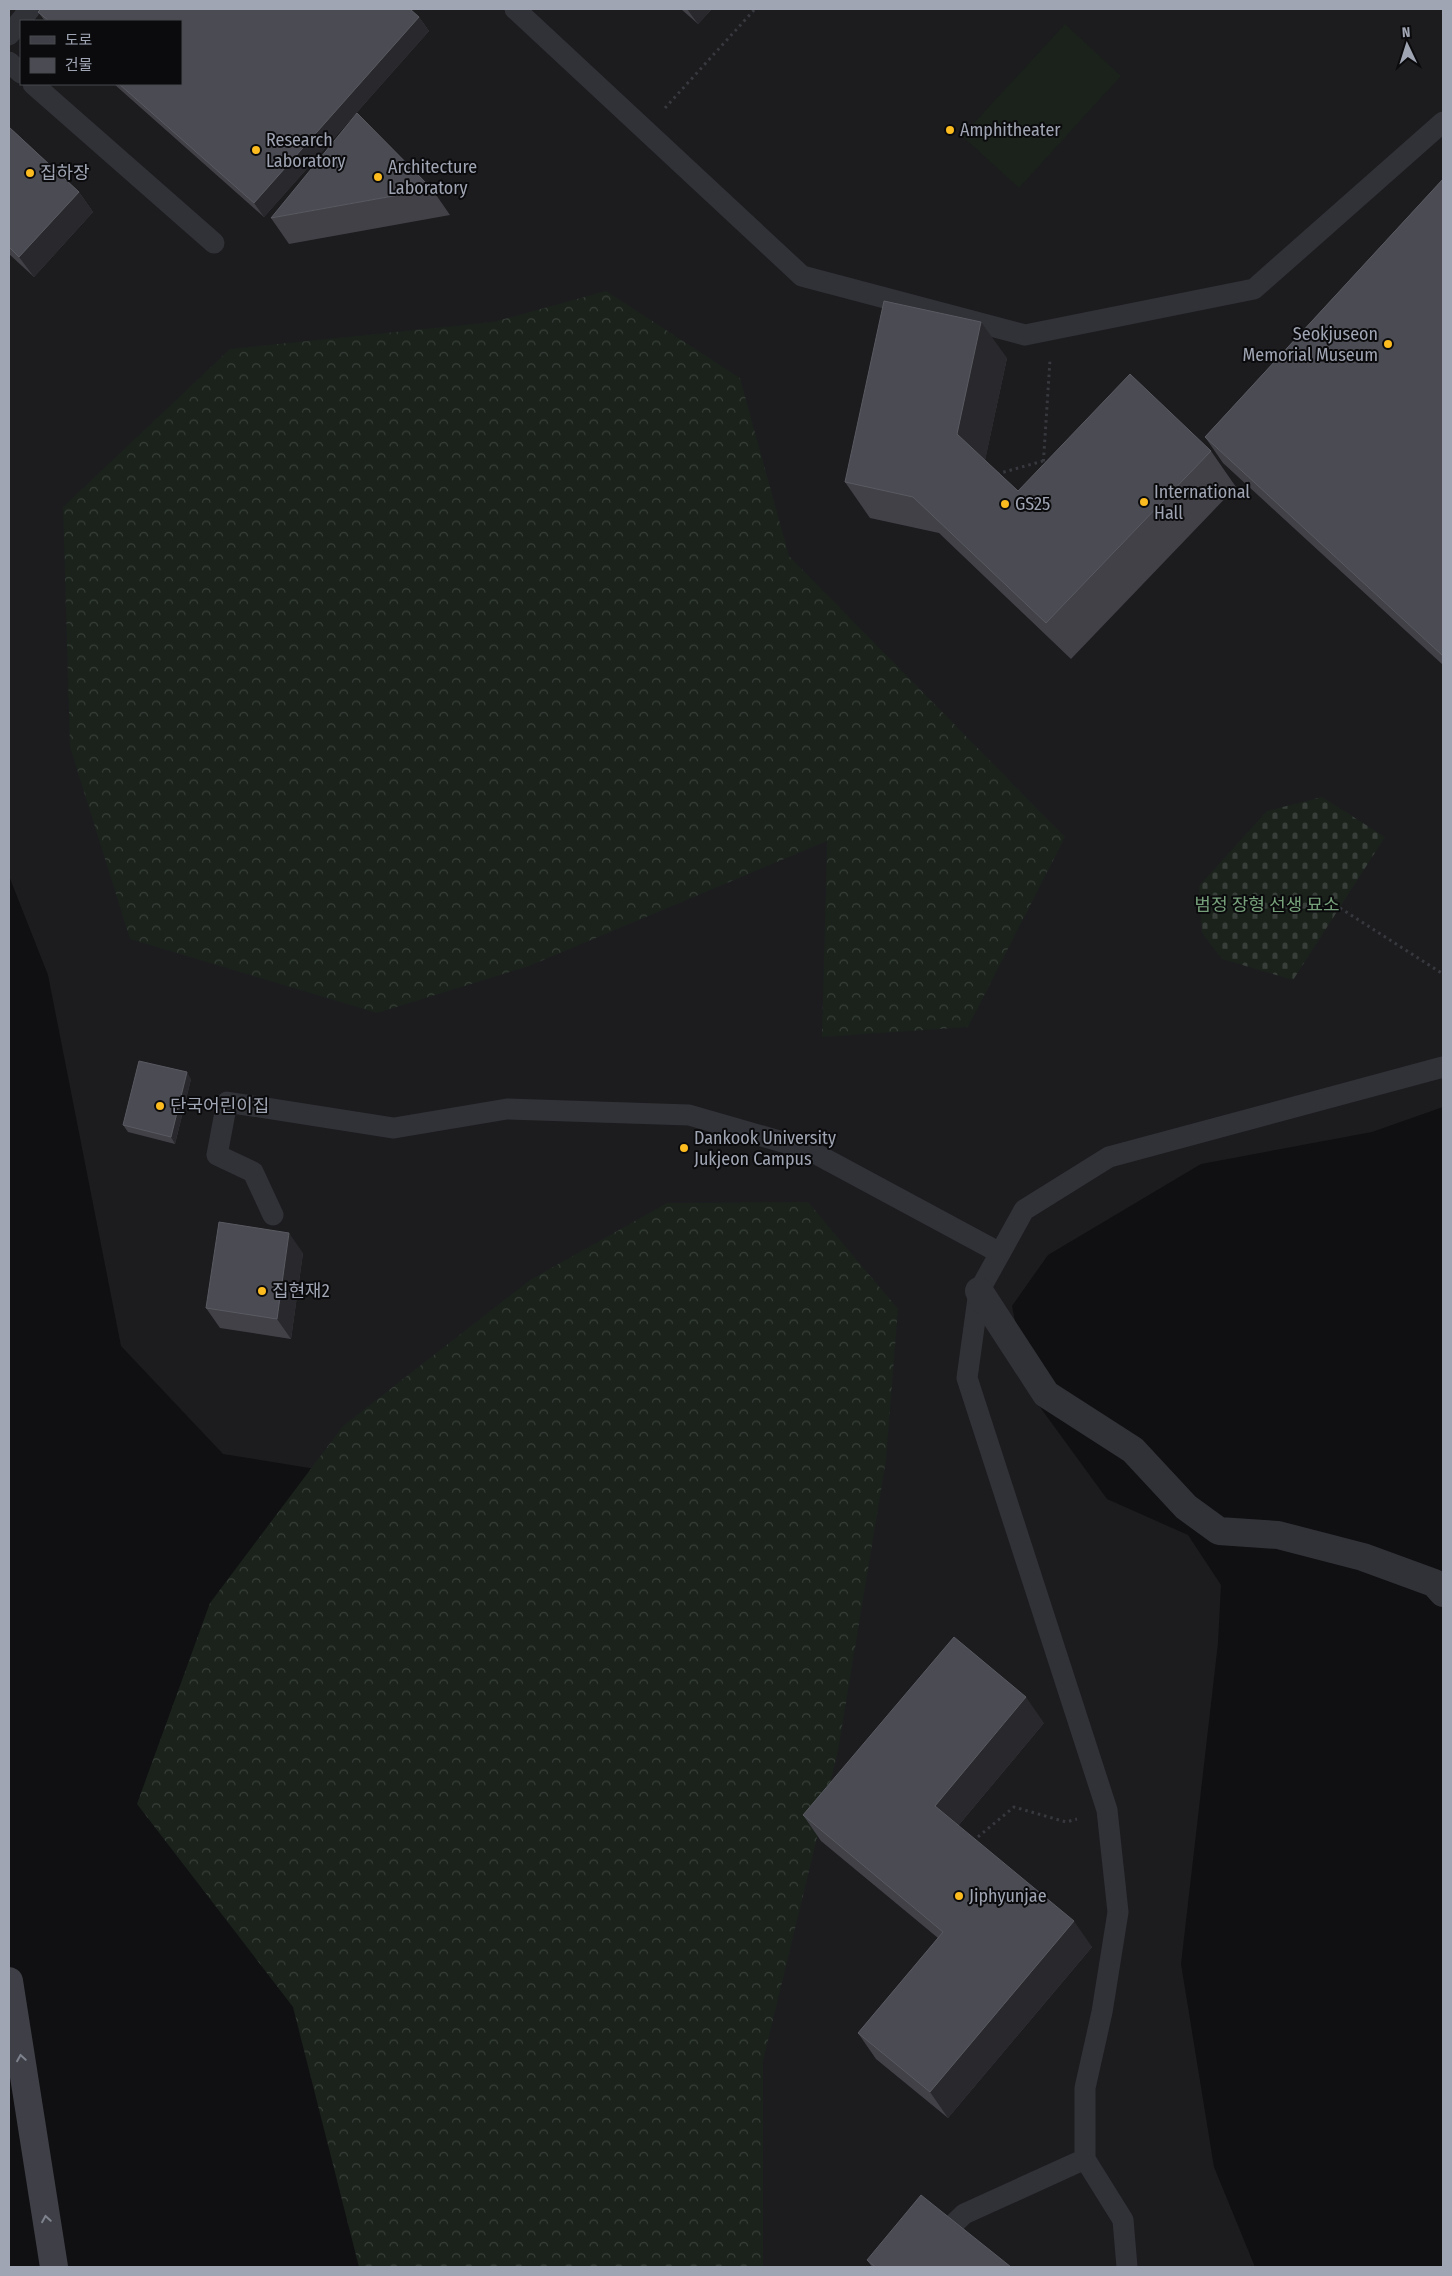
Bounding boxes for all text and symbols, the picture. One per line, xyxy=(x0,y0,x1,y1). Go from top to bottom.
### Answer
legend xyxy=(20,20,182,85)
north arrow xyxy=(1382,20,1432,70)
text: N xyxy=(1401,24,1411,41)
text: 도로 xyxy=(65,31,93,49)
text: 건물 xyxy=(65,56,93,74)
place label: Amphitheater xyxy=(960,119,1061,141)
marker: Amphitheater xyxy=(944,124,956,136)
place label: Research Laboratory xyxy=(266,129,346,172)
marker: Research Laboratory xyxy=(250,144,262,156)
place label: Architecture Laboratory xyxy=(388,156,477,199)
place label: 집하장 xyxy=(40,162,90,184)
marker: 집하장 xyxy=(24,167,36,179)
marker: Architecture Laboratory xyxy=(372,171,384,183)
place label: Seokjuseon Memorial Museum xyxy=(1243,323,1378,366)
marker: Seokjuseon Memorial Museum xyxy=(1382,338,1394,350)
place label: International Hall xyxy=(1154,481,1250,524)
place label: GS25 xyxy=(1015,493,1050,515)
marker: International Hall xyxy=(1138,496,1150,508)
marker: GS25 xyxy=(999,498,1011,510)
park label: 범정 장형 선생 묘소 xyxy=(1194,894,1340,916)
place label: 단국어린이집 xyxy=(170,1095,269,1117)
marker: 단국어린이집 xyxy=(154,1100,166,1112)
place label: Dankook University Jukjeon Campus xyxy=(694,1127,836,1170)
marker: Dankook University Jukjeon Campus xyxy=(678,1142,690,1154)
place label: 집현재2 xyxy=(272,1280,330,1302)
marker: 집현재2 xyxy=(256,1285,268,1297)
place label: Jiphyunjae xyxy=(969,1885,1047,1907)
marker: Jiphyunjae xyxy=(953,1890,965,1902)
one-way arrow xyxy=(17,2054,27,2063)
one-way arrow xyxy=(42,2215,52,2223)

